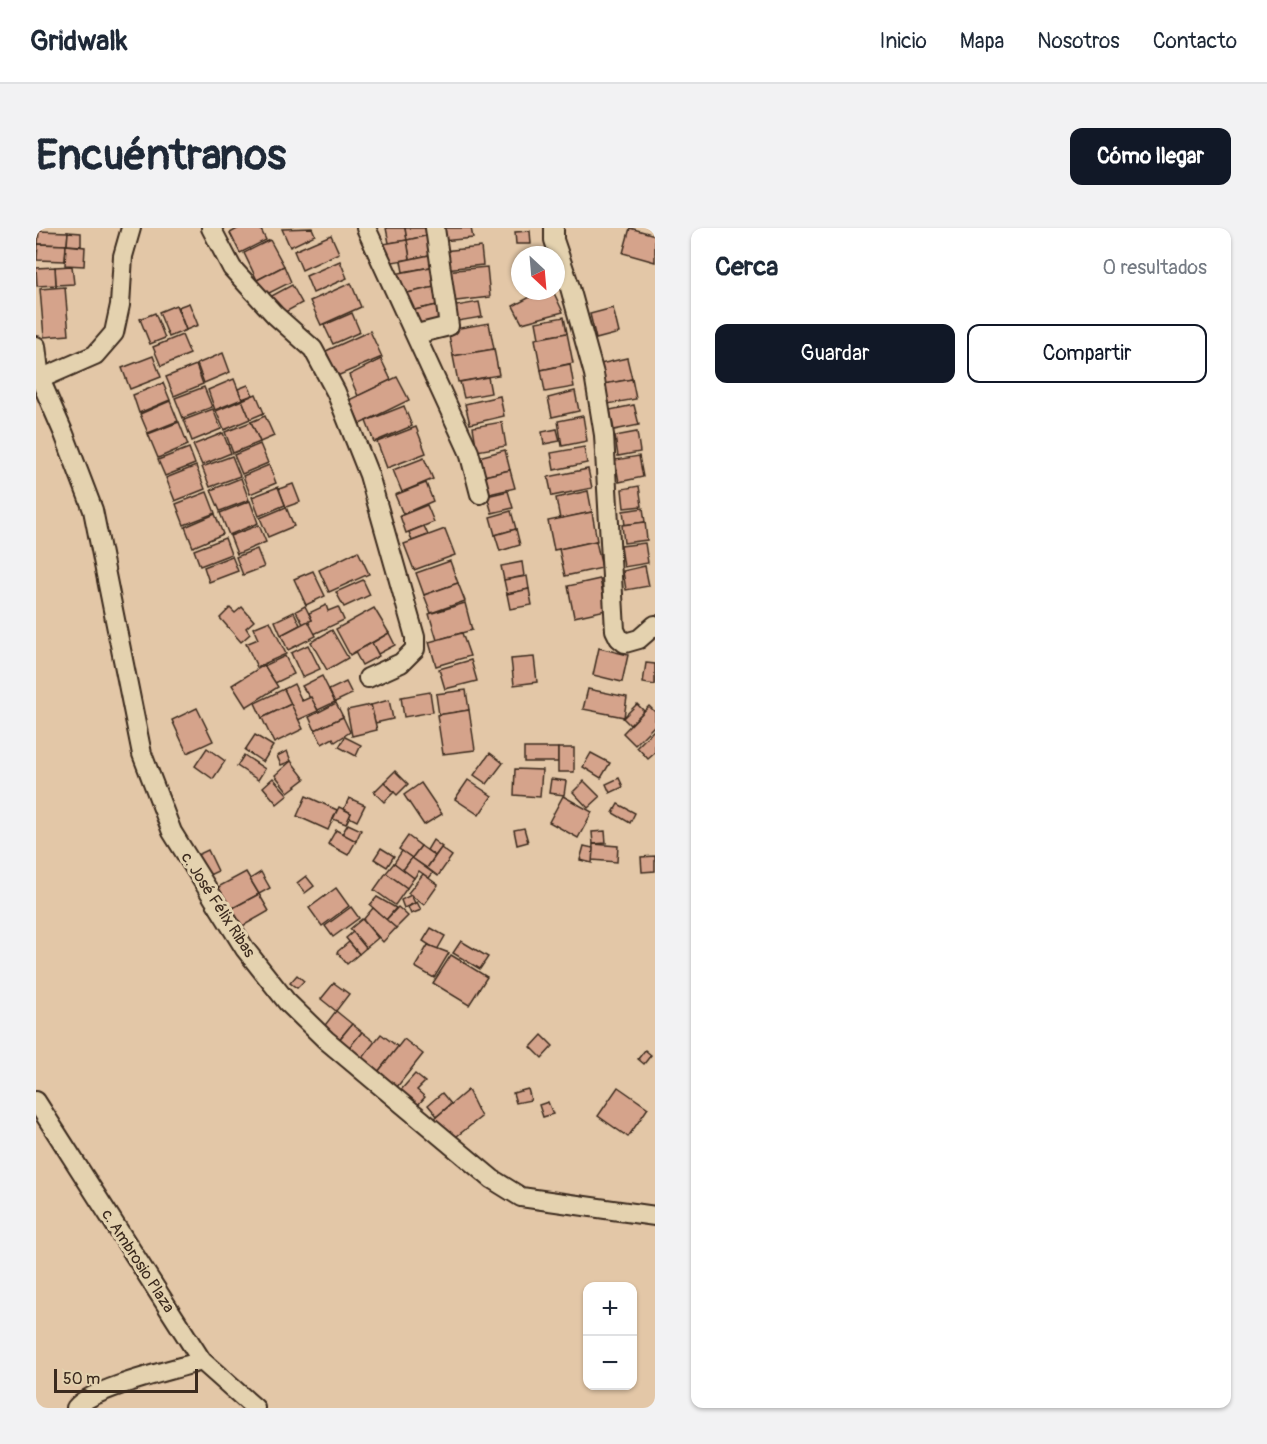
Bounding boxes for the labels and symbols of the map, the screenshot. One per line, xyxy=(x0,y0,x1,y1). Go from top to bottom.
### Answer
north arrow xyxy=(511,246,565,300)
street label: c. José Félix Ribas xyxy=(177,849,259,961)
street label: c. Ambrosio Plaza xyxy=(97,1206,179,1316)
scale bar xyxy=(54,1366,198,1394)

